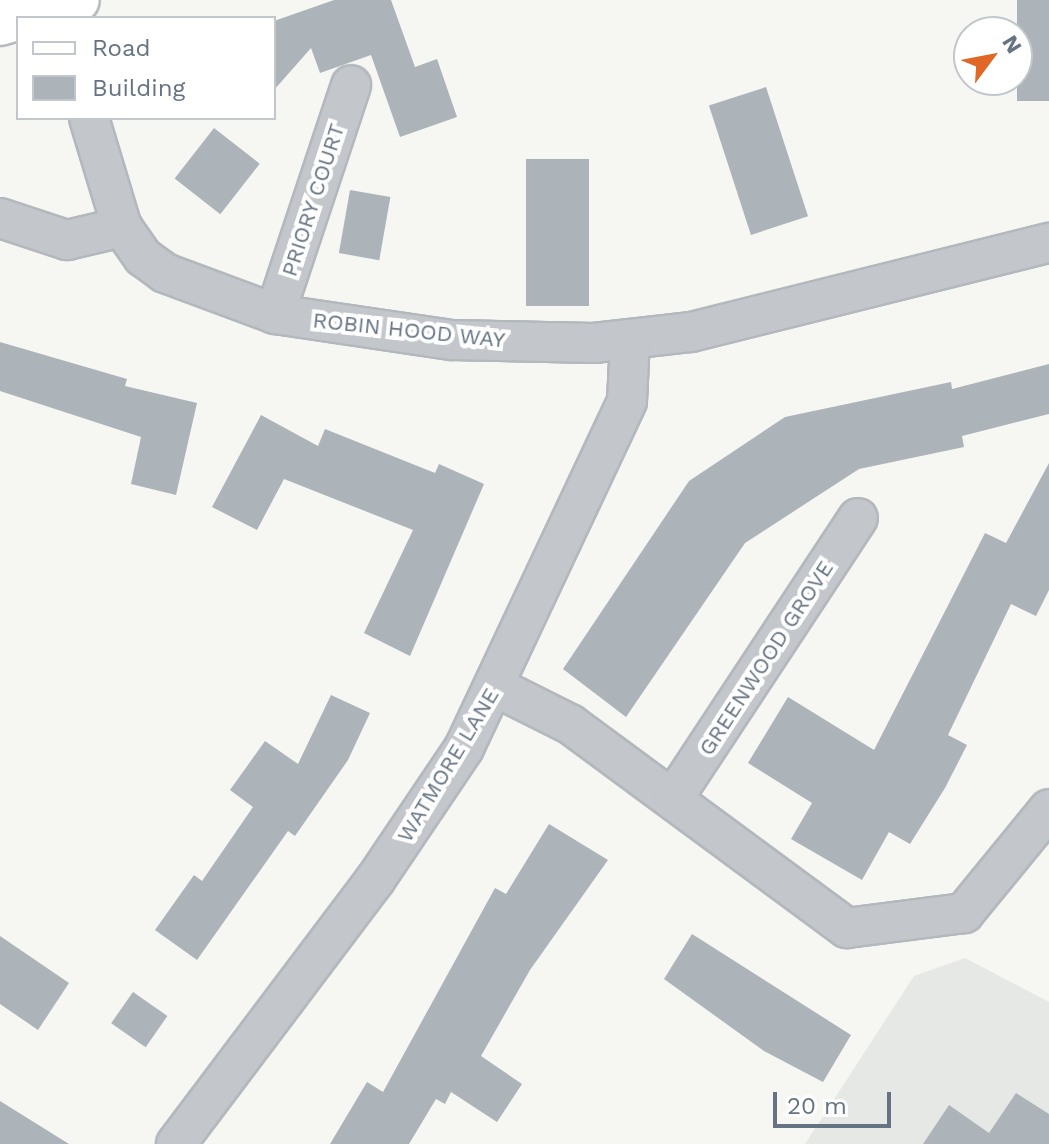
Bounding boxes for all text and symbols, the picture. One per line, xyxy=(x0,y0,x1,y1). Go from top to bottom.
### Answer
legend xyxy=(16,16,276,120)
north arrow xyxy=(953,16,1033,96)
text: N xyxy=(997,31,1027,58)
text: Road xyxy=(92,34,151,62)
text: Building xyxy=(92,74,185,102)
street label: PRIORY COURT xyxy=(276,120,350,280)
street label: ROBIN HOOD WAY xyxy=(311,307,507,353)
street label: GREENWOOD GROVE xyxy=(693,556,839,760)
street label: WATMORE LANE xyxy=(392,683,504,847)
scale bar xyxy=(777,1076,895,1126)
text: 20 m xyxy=(787,1092,847,1120)

